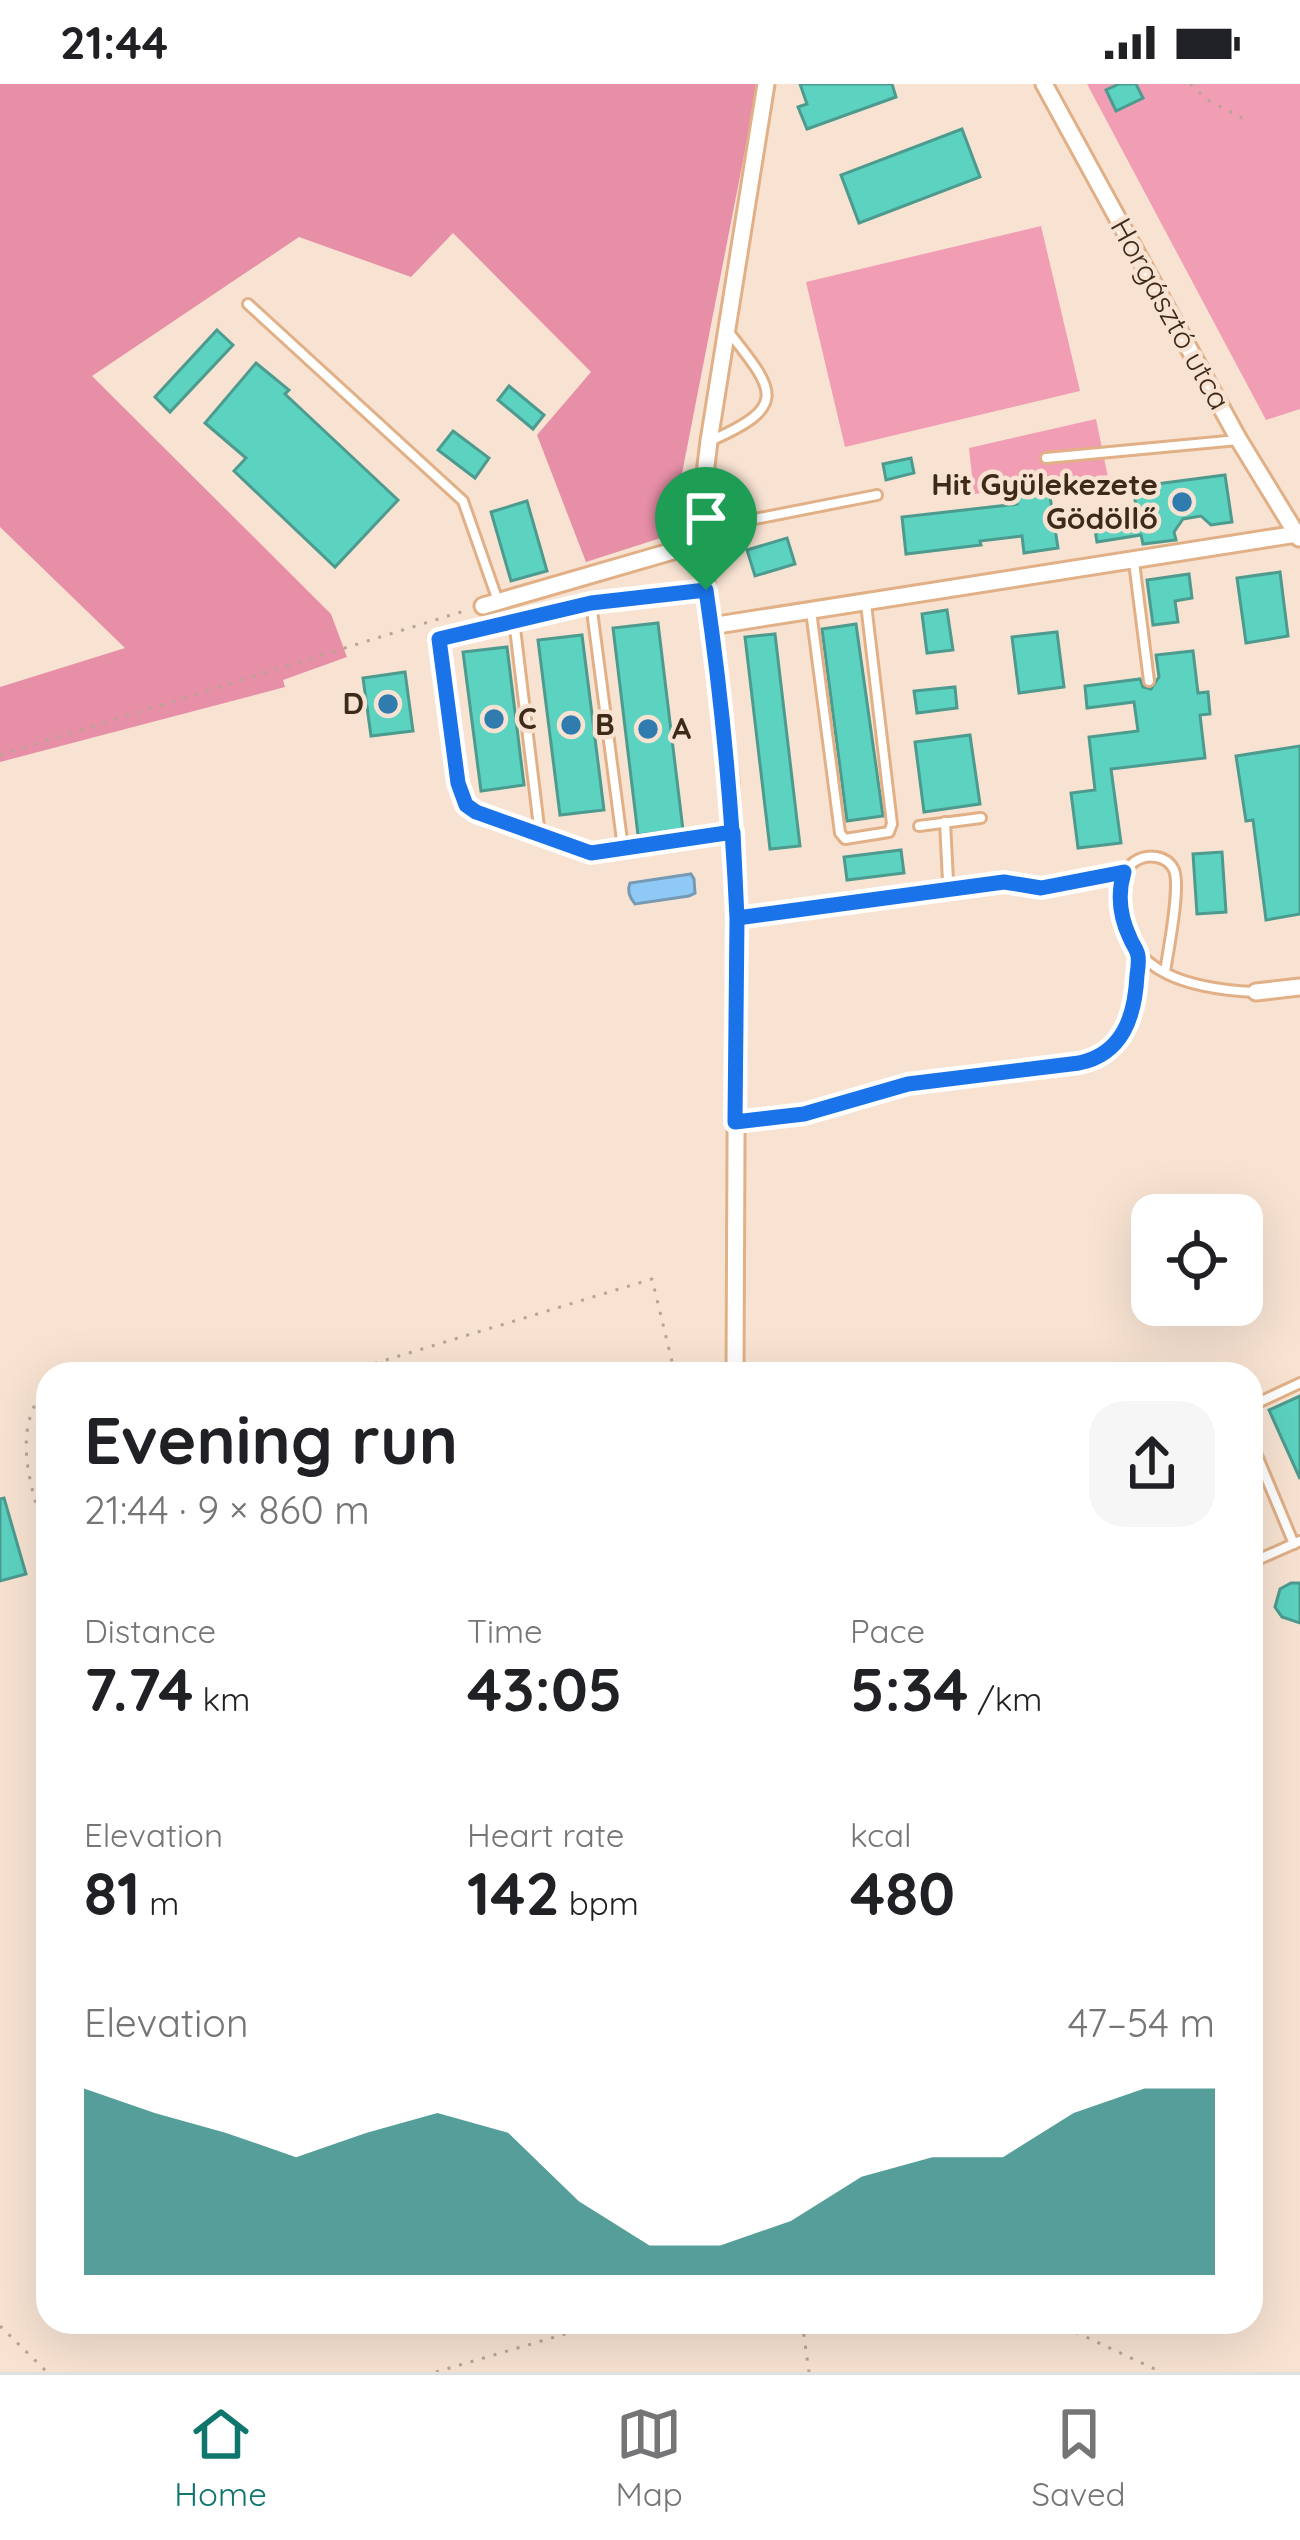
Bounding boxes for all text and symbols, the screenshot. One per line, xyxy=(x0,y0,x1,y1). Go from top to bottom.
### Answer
text: 21:44 xyxy=(60,14,168,70)
street label: Horgásztó utca xyxy=(1103,211,1239,416)
place label: Hit Gyülekezete Gödöllő xyxy=(931,465,1158,537)
pin xyxy=(655,467,757,590)
icon: arrive xyxy=(673,485,739,551)
marker: Hit Gyülekezete Gödöllő xyxy=(1169,489,1195,515)
place label: D xyxy=(343,684,364,722)
marker: D xyxy=(375,691,401,717)
place label: C xyxy=(518,699,537,737)
place label: B xyxy=(595,705,615,743)
marker: C xyxy=(481,706,507,732)
place label: A xyxy=(672,709,691,747)
marker: B xyxy=(558,712,584,738)
marker: A xyxy=(635,716,661,742)
map controls xyxy=(1131,1194,1263,1326)
button: locate xyxy=(1131,1194,1263,1326)
text: Evening run xyxy=(84,1398,458,1481)
button: share xyxy=(1089,1401,1215,1527)
text: 21:44 · 9 × 860 m xyxy=(84,1485,370,1534)
text: Distance xyxy=(84,1610,216,1651)
text: Time xyxy=(467,1610,543,1651)
text: Pace xyxy=(850,1610,925,1651)
text: 7.74 xyxy=(84,1651,194,1726)
text: 43:05 xyxy=(467,1651,622,1726)
text: 5:34 xyxy=(850,1651,968,1726)
text: km xyxy=(194,1678,250,1719)
text: /km xyxy=(968,1678,1042,1719)
text: Elevation xyxy=(84,1814,223,1855)
text: Heart rate xyxy=(467,1814,624,1855)
text: kcal xyxy=(850,1814,912,1855)
text: 81 xyxy=(84,1855,140,1930)
text: 142 xyxy=(467,1855,560,1930)
text: 480 xyxy=(850,1855,955,1930)
text: m xyxy=(140,1882,179,1923)
text: bpm xyxy=(560,1882,639,1923)
text: Elevation xyxy=(84,1998,248,2047)
text: 47–54 m xyxy=(1068,1998,1215,2047)
tab: Home xyxy=(174,2401,267,2514)
tab: Map xyxy=(616,2401,683,2514)
tab: Saved xyxy=(1032,2401,1126,2514)

